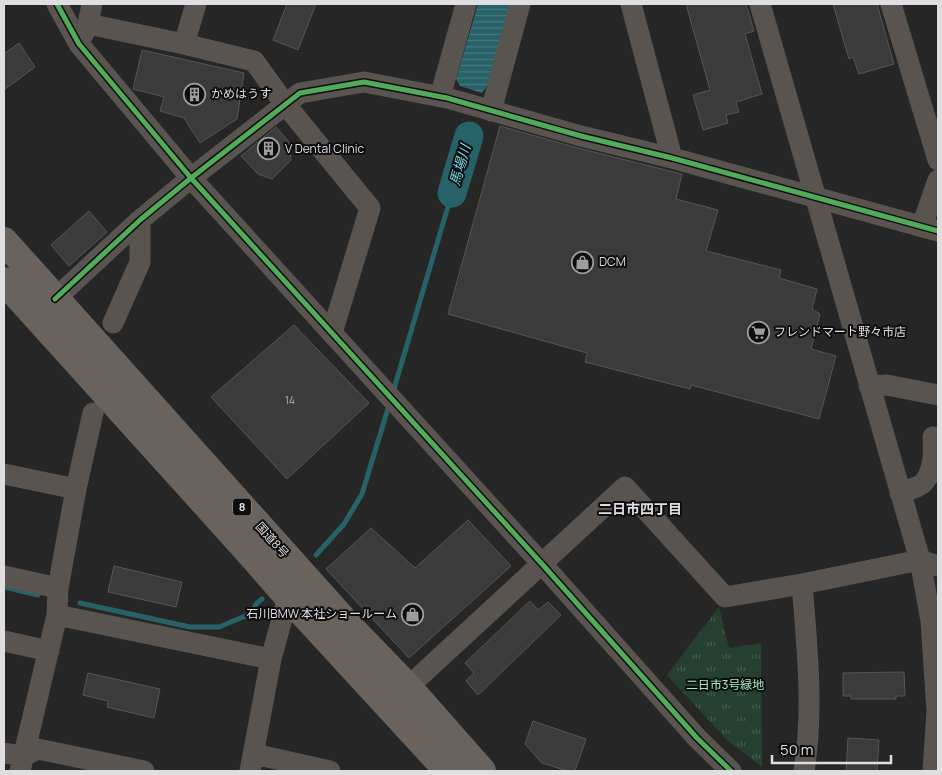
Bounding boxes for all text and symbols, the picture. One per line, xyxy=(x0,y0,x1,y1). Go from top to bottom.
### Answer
building icon: かめはうす xyxy=(183,82,207,106)
place label: かめはうす xyxy=(211,85,271,102)
building icon: V Dental Clinic xyxy=(257,137,281,161)
place label: V Dental Clinic xyxy=(285,140,364,157)
water label: 馬場川 xyxy=(445,140,475,188)
shop icon: DCM xyxy=(571,250,595,274)
place label: DCM xyxy=(599,253,626,270)
supermarket icon: フレンドマート野々市店 xyxy=(746,320,770,344)
place label: フレンドマート野々市店 xyxy=(774,323,906,340)
house number: 14 xyxy=(285,393,295,407)
road number: 8 xyxy=(233,498,251,516)
district label: 二日市四丁目 xyxy=(598,499,682,518)
street label: 国道8号 xyxy=(252,518,293,561)
shop icon: 石川BMW 本社ショールーム xyxy=(401,602,425,626)
place label: 石川BMW 本社ショールーム xyxy=(246,605,397,622)
park label: 二日市3号緑地 xyxy=(686,676,764,693)
scale bar xyxy=(772,732,891,764)
text: 50 m xyxy=(780,739,814,760)

